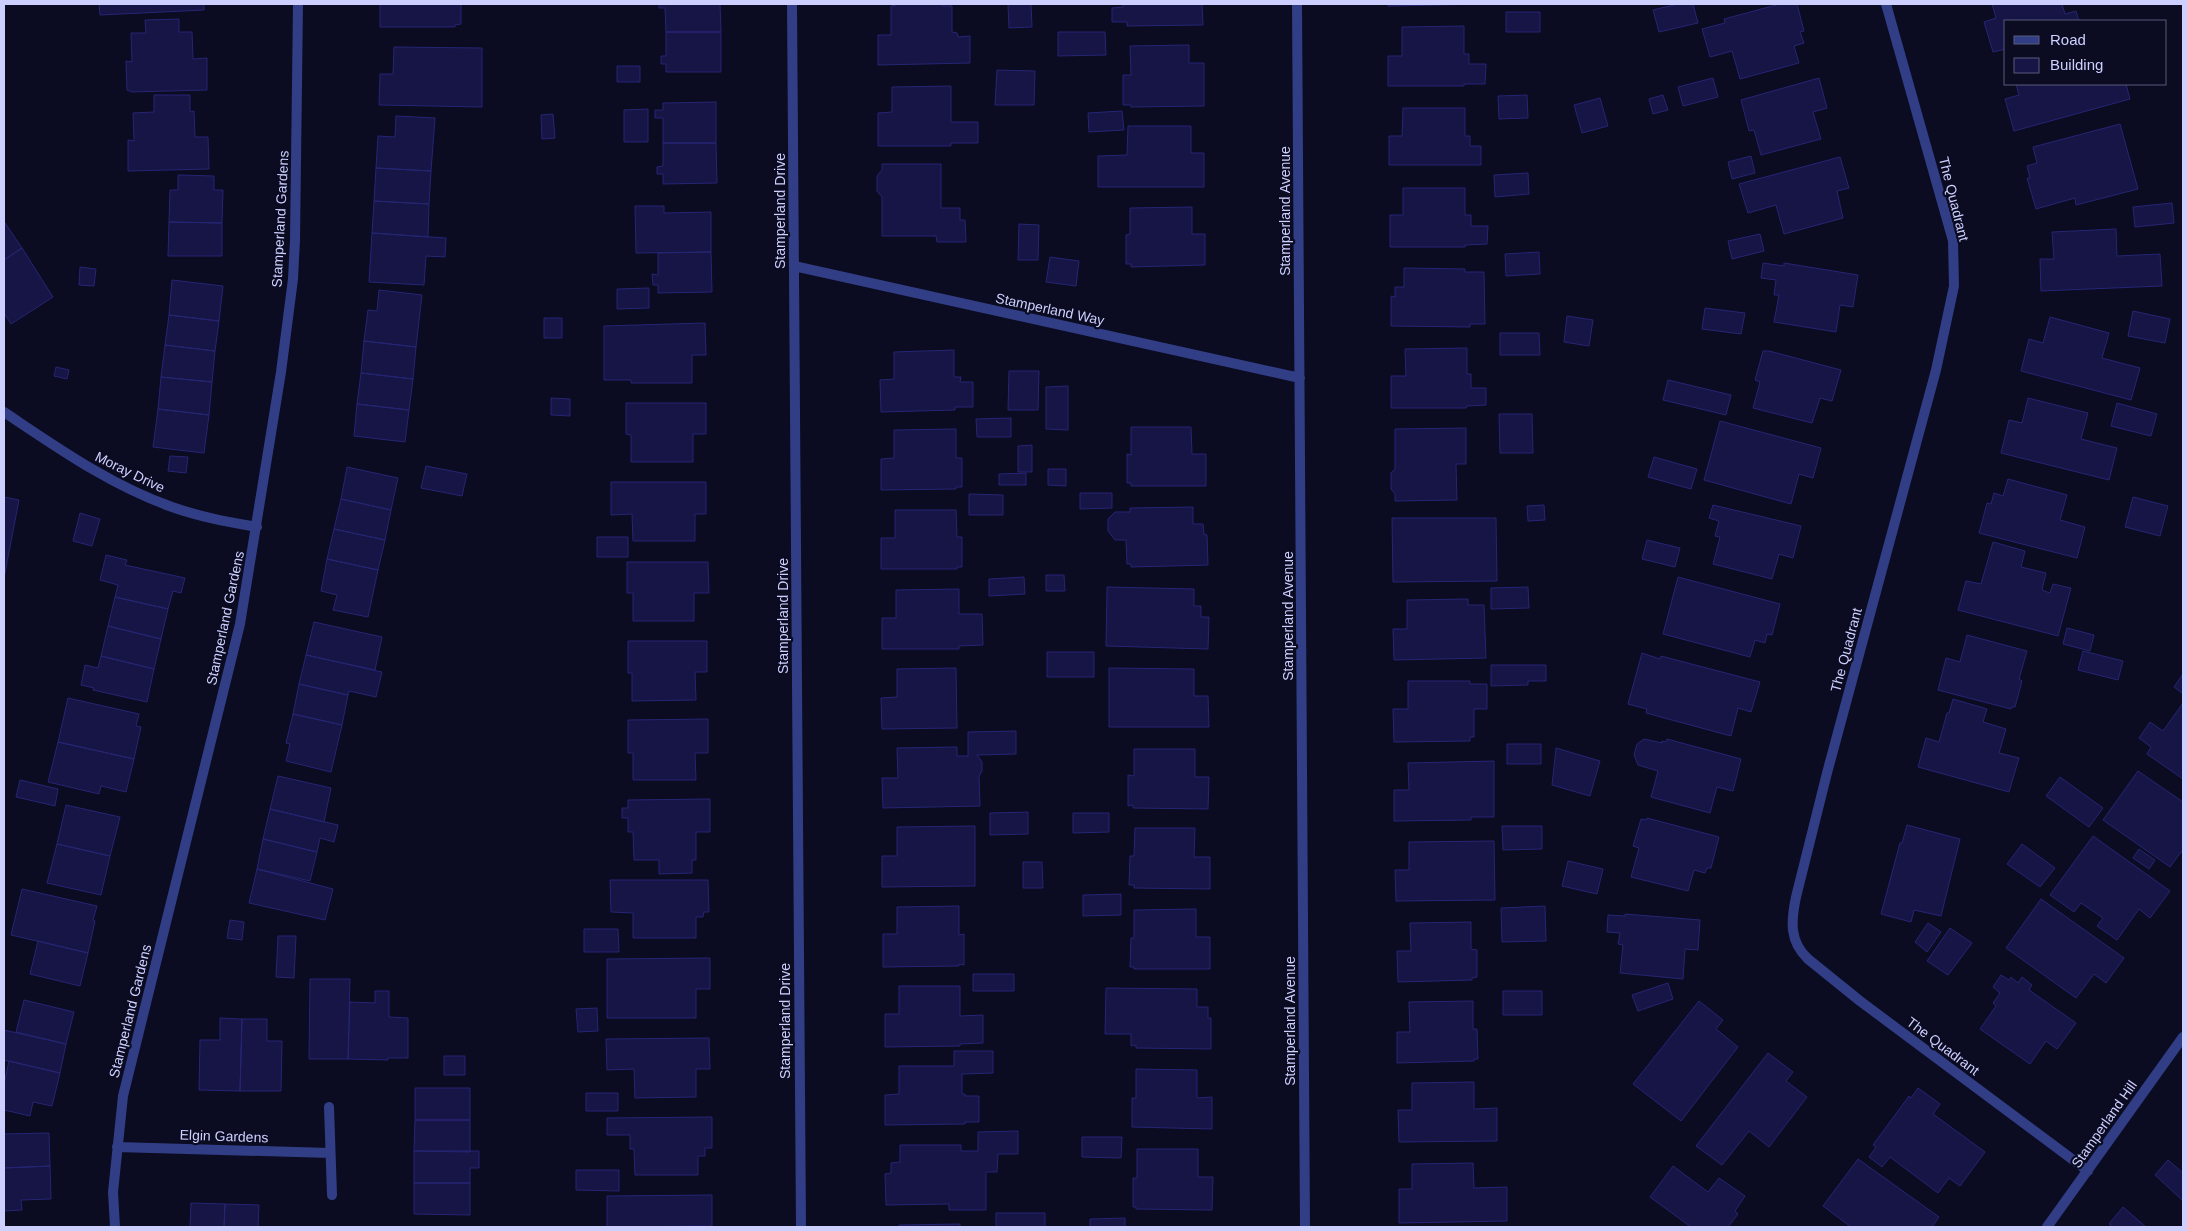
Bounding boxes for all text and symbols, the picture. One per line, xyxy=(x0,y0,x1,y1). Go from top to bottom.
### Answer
legend xyxy=(2004,20,2167,85)
text: Road xyxy=(2050,31,2086,48)
text: Building xyxy=(2050,56,2103,73)
street label: Stamperland Avenue xyxy=(1277,146,1293,276)
street label: Stamperland Gardens xyxy=(268,150,292,288)
street label: Stamperland Drive xyxy=(772,153,788,269)
street label: The Quadrant xyxy=(1936,155,1972,243)
street label: Stamperland Way xyxy=(994,290,1106,328)
street label: Moray Drive xyxy=(93,448,168,496)
street label: Stamperland Gardens xyxy=(203,549,247,687)
street label: Stamperland Avenue xyxy=(1280,551,1296,681)
street label: Stamperland Drive xyxy=(775,558,791,674)
street label: The Quadrant xyxy=(1827,606,1865,694)
street label: Stamperland Gardens xyxy=(106,943,154,1079)
street label: Stamperland Avenue xyxy=(1282,956,1298,1086)
street label: Stamperland Drive xyxy=(777,963,793,1079)
street label: The Quadrant xyxy=(1904,1014,1982,1078)
street label: Stamperland Hill xyxy=(2068,1077,2140,1171)
street label: Elgin Gardens xyxy=(179,1126,269,1146)

